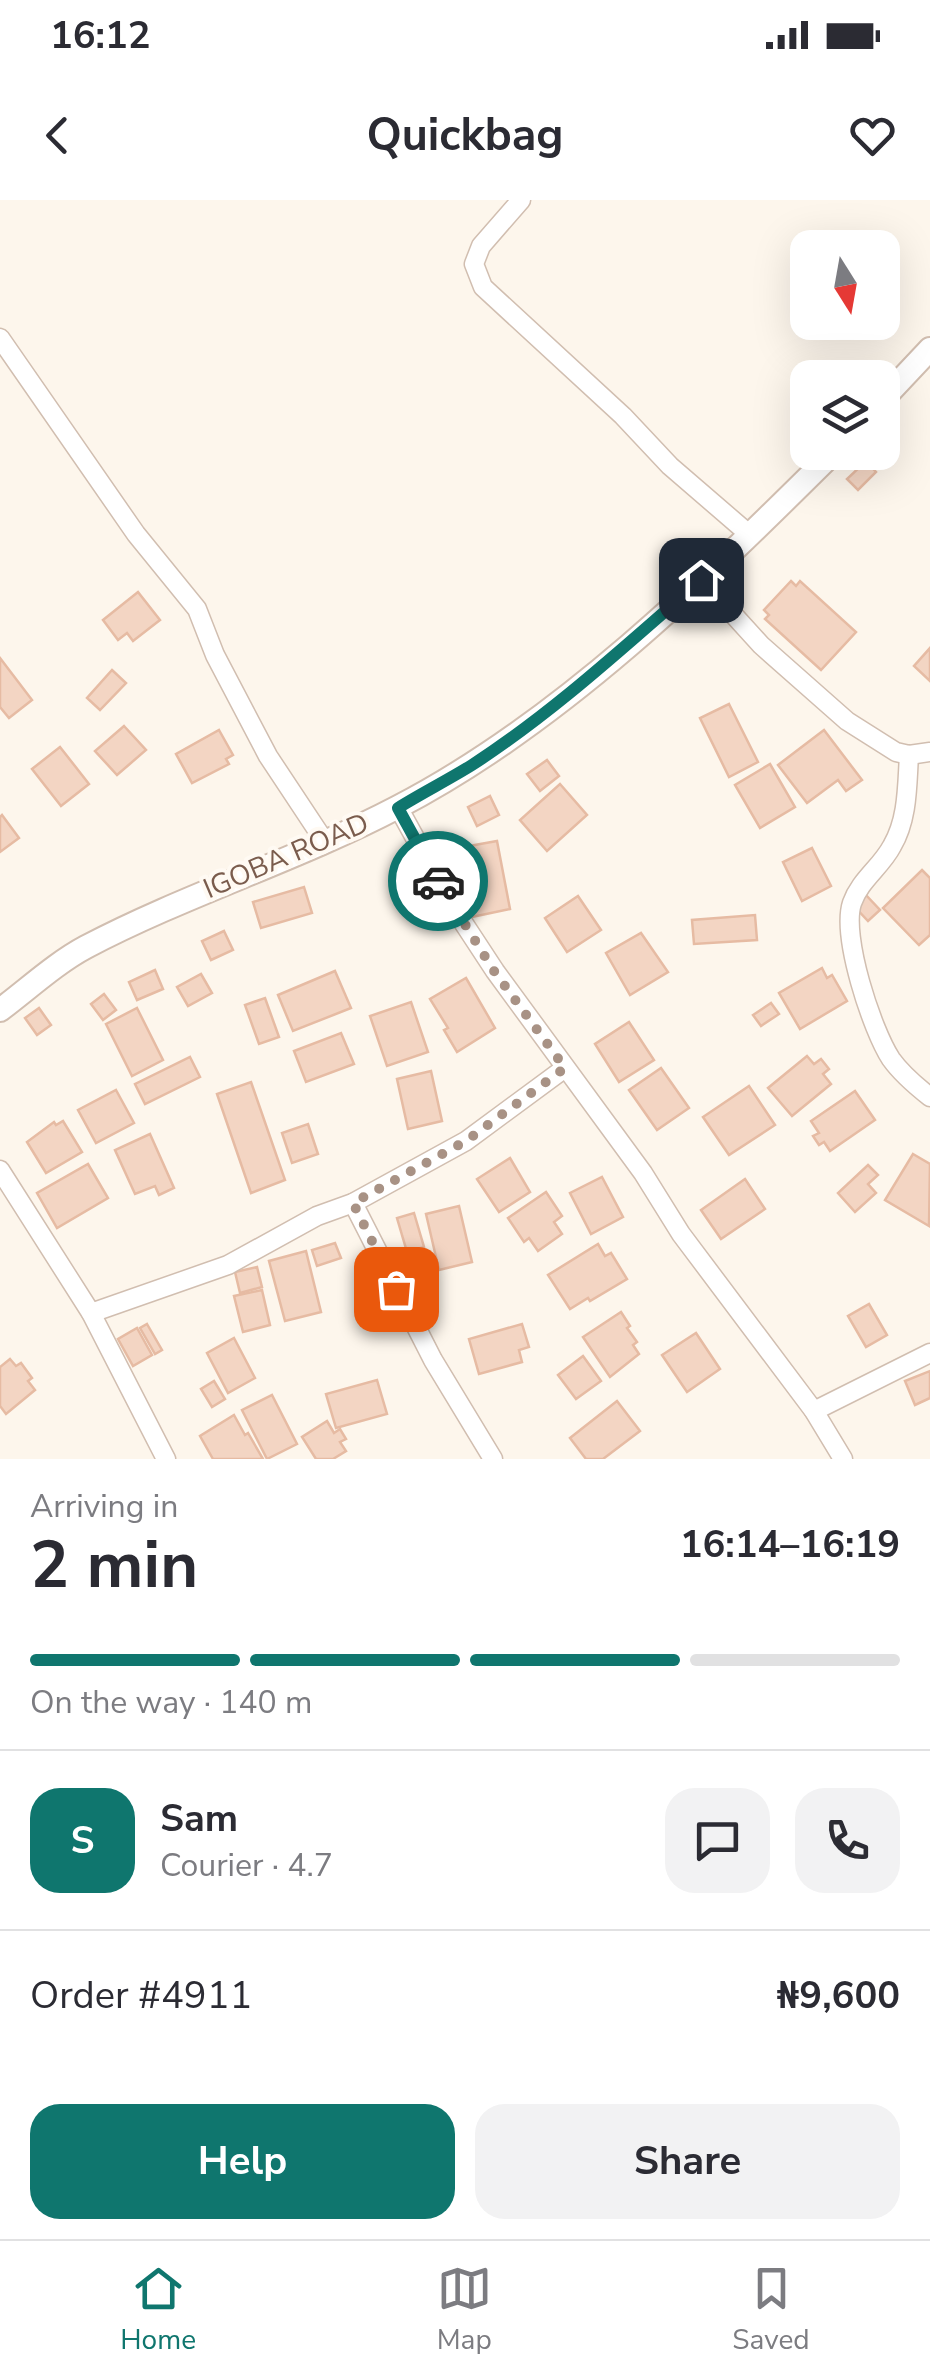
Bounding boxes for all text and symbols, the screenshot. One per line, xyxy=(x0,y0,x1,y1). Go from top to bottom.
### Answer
text: 16:12 xyxy=(50,10,151,61)
text: Quickbag xyxy=(366,105,564,166)
icon: back xyxy=(30,108,85,163)
icon: heart xyxy=(845,108,900,163)
north arrow xyxy=(790,230,900,340)
map controls xyxy=(790,230,900,470)
button: layers xyxy=(790,360,900,470)
pin xyxy=(659,538,744,623)
icon: home xyxy=(674,553,729,608)
street label: IGOBA ROAD xyxy=(197,804,375,908)
courier xyxy=(388,831,488,931)
icon: car xyxy=(411,854,466,909)
pin xyxy=(354,1247,439,1332)
icon: bag xyxy=(369,1262,424,1317)
text: Arriving in xyxy=(30,1485,178,1528)
text: 16:14–16:19 xyxy=(680,1519,900,1570)
text: 2 min xyxy=(30,1521,198,1610)
text: On the way · 140 m xyxy=(30,1681,312,1724)
button: chat xyxy=(665,1788,770,1893)
button: phone xyxy=(795,1788,900,1893)
text: Sam xyxy=(160,1793,238,1844)
text: S xyxy=(71,1815,94,1866)
text: Courier · 4.7 xyxy=(160,1844,333,1887)
text: Order #4911 xyxy=(30,1970,252,2021)
text: ₦9,600 xyxy=(777,1970,900,2021)
button: Help xyxy=(30,2104,455,2219)
button: Share xyxy=(475,2104,900,2219)
tab: Home xyxy=(120,2261,196,2359)
tab: Map xyxy=(437,2261,492,2359)
tab: Saved xyxy=(732,2261,810,2359)

